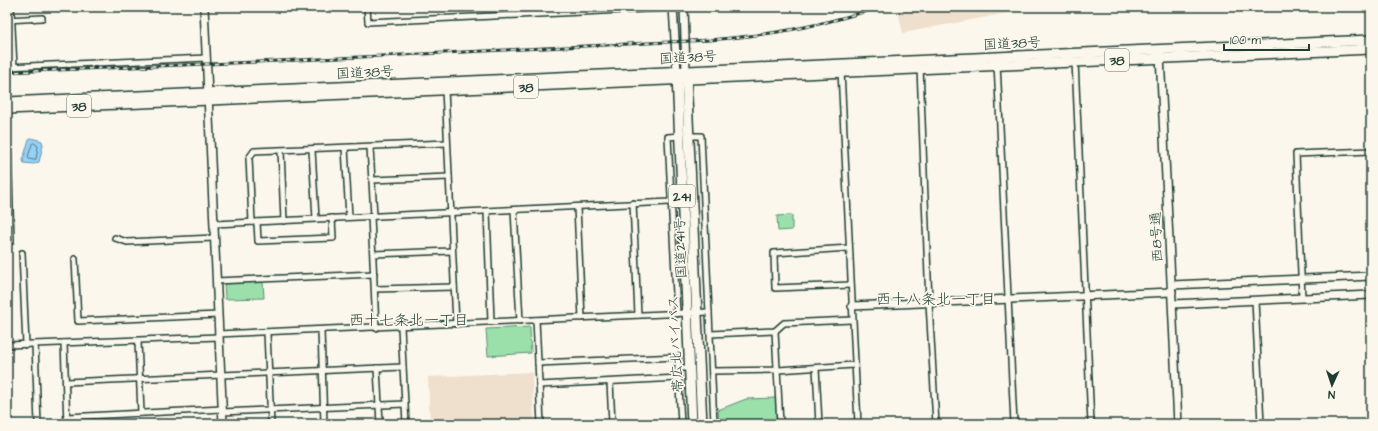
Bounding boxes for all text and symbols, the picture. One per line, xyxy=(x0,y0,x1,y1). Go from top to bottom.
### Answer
scale bar xyxy=(1224,26,1309,52)
street label: 国道38号 xyxy=(982,32,1042,56)
text: 100 m xyxy=(1230,32,1261,49)
street label: 国道38号 xyxy=(658,46,718,70)
road number: 38 xyxy=(1105,49,1129,71)
street label: 国道38号 xyxy=(335,61,395,85)
road number: 38 xyxy=(514,76,538,98)
road number: 38 xyxy=(67,95,91,117)
road number: 241 xyxy=(669,185,695,207)
street label: 西8号通 xyxy=(1146,211,1168,263)
street label: 国道241号 xyxy=(670,217,692,279)
district label: 西十八条北一丁目 xyxy=(876,289,996,310)
street label: 帯広北バイパス xyxy=(663,295,689,393)
district label: 西十七条北一丁目 xyxy=(349,310,469,331)
north arrow xyxy=(1312,365,1352,405)
text: N xyxy=(1328,387,1335,402)

